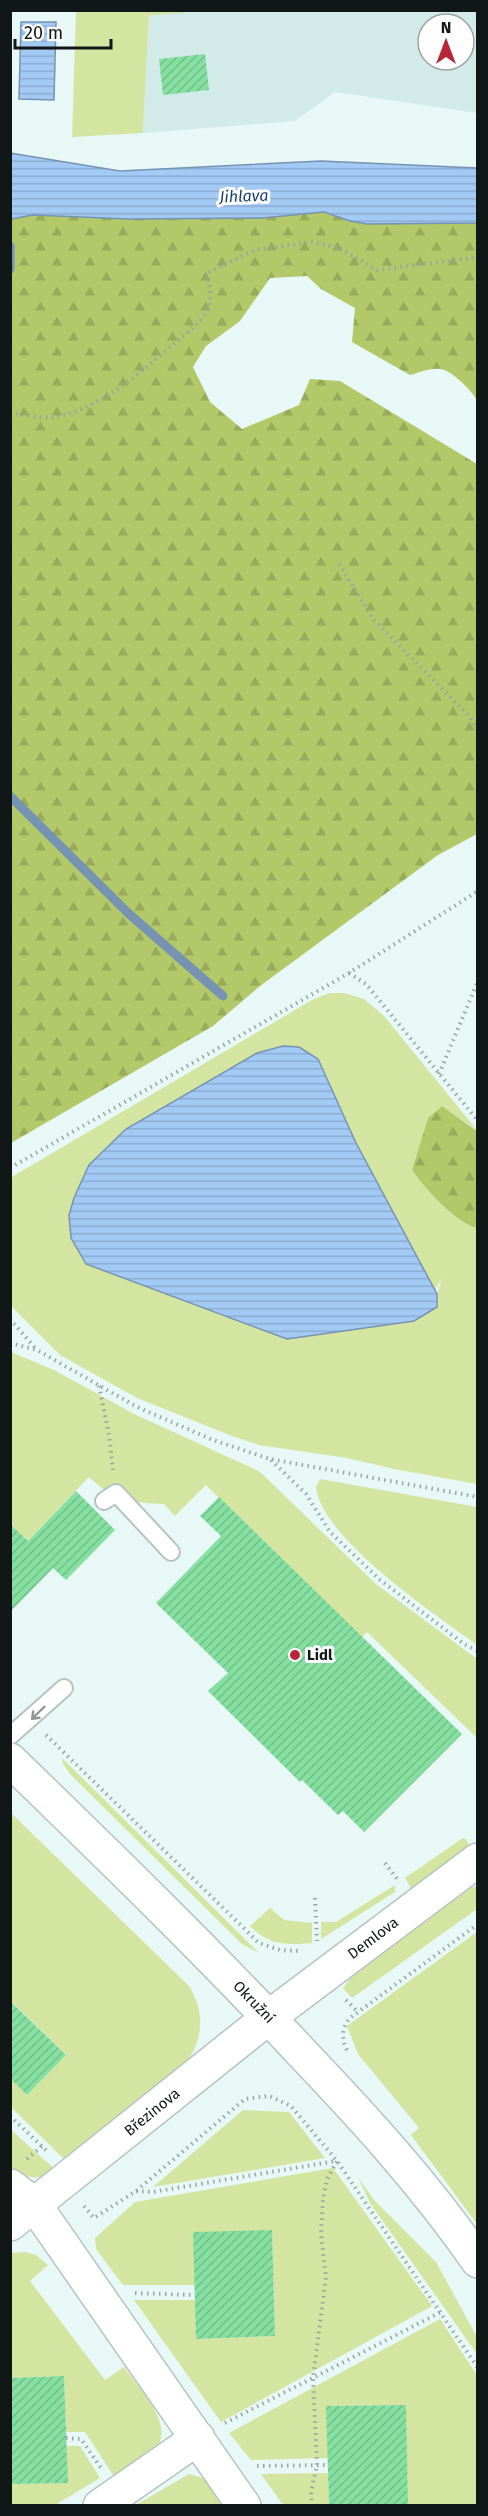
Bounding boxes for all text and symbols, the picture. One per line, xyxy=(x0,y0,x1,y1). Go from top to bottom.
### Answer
scale bar xyxy=(15,12,111,50)
north arrow xyxy=(416,12,476,72)
text: N xyxy=(441,18,451,37)
text: 20 m xyxy=(24,22,63,44)
water label: Jihlava xyxy=(218,186,269,206)
place label: Lidl xyxy=(307,1646,333,1664)
marker: Lidl xyxy=(288,1648,302,1662)
one-way arrow xyxy=(30,1705,45,1720)
street label: Demlova xyxy=(344,1913,402,1963)
street label: Okružní xyxy=(229,1977,279,2027)
street label: Březinova xyxy=(121,2084,183,2140)

